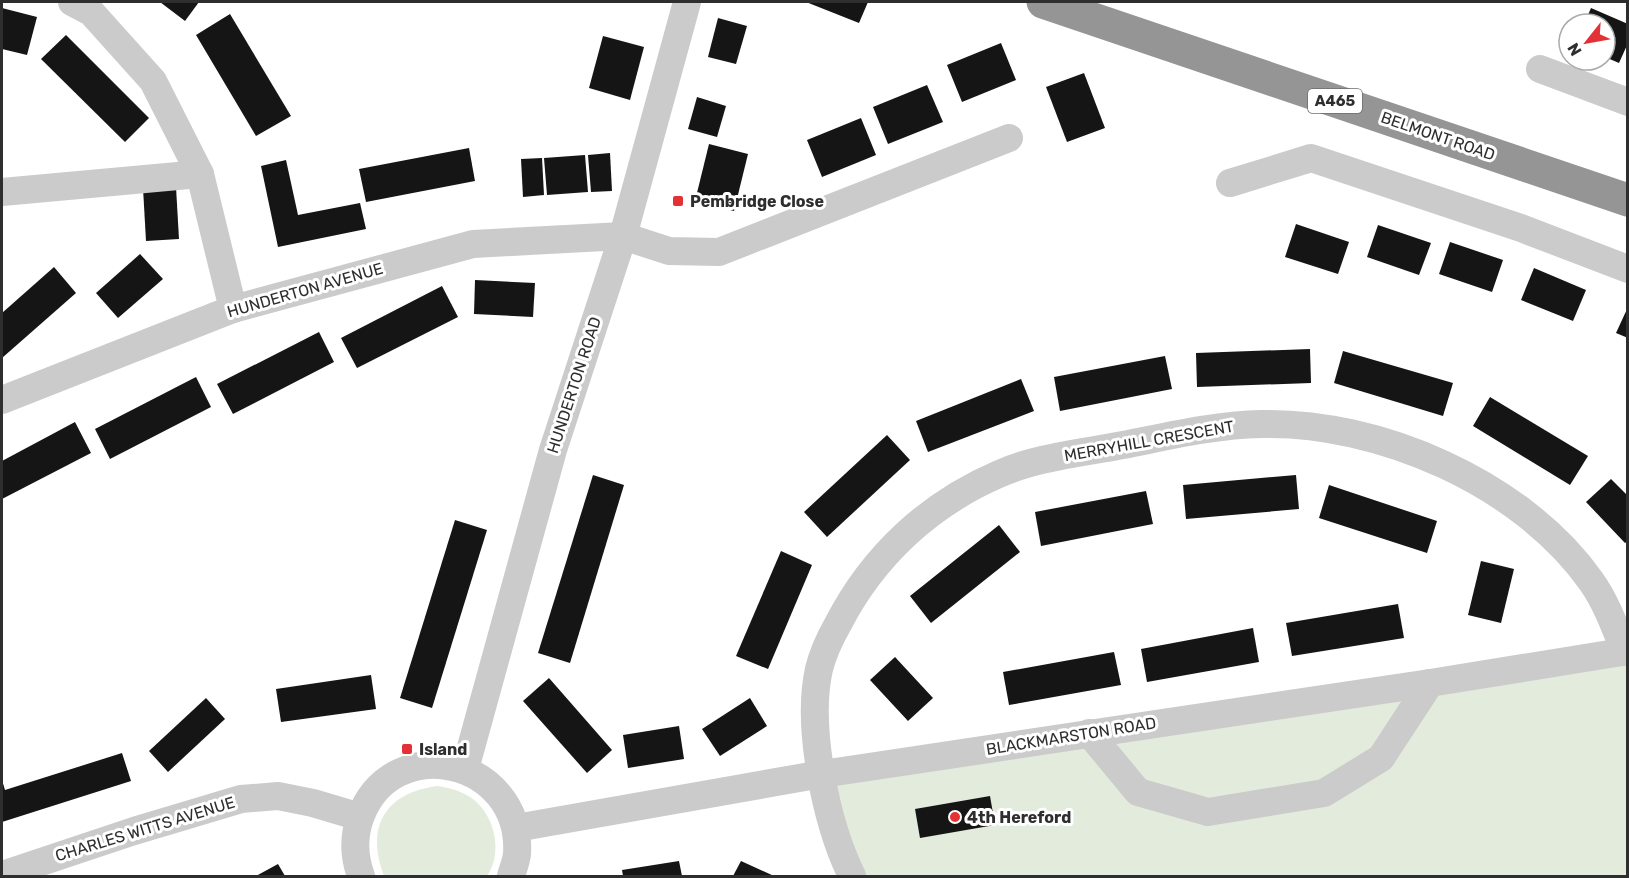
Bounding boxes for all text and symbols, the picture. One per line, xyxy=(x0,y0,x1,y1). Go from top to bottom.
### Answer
north arrow xyxy=(1557,12,1617,72)
text: N xyxy=(1563,40,1586,59)
road number: A465 xyxy=(1308,89,1362,113)
street label: BELMONT ROAD xyxy=(1378,108,1498,164)
place label: Pembridge Close xyxy=(690,192,824,211)
marker: Pembridge Close xyxy=(671,194,685,208)
street label: HUNDERTON AVENUE xyxy=(225,259,385,321)
street label: HUNDERTON ROAD xyxy=(543,314,605,456)
street label: MERRYHILL CRESCENT xyxy=(1063,417,1235,465)
street label: BLACKMARSTON ROAD xyxy=(985,713,1157,759)
place label: Island xyxy=(419,740,467,759)
marker: Island xyxy=(400,742,414,756)
street label: CHARLES WITTS AVENUE xyxy=(53,793,237,865)
place label: 4th Hereford xyxy=(967,808,1071,827)
marker: 4th Hereford xyxy=(948,810,962,824)

